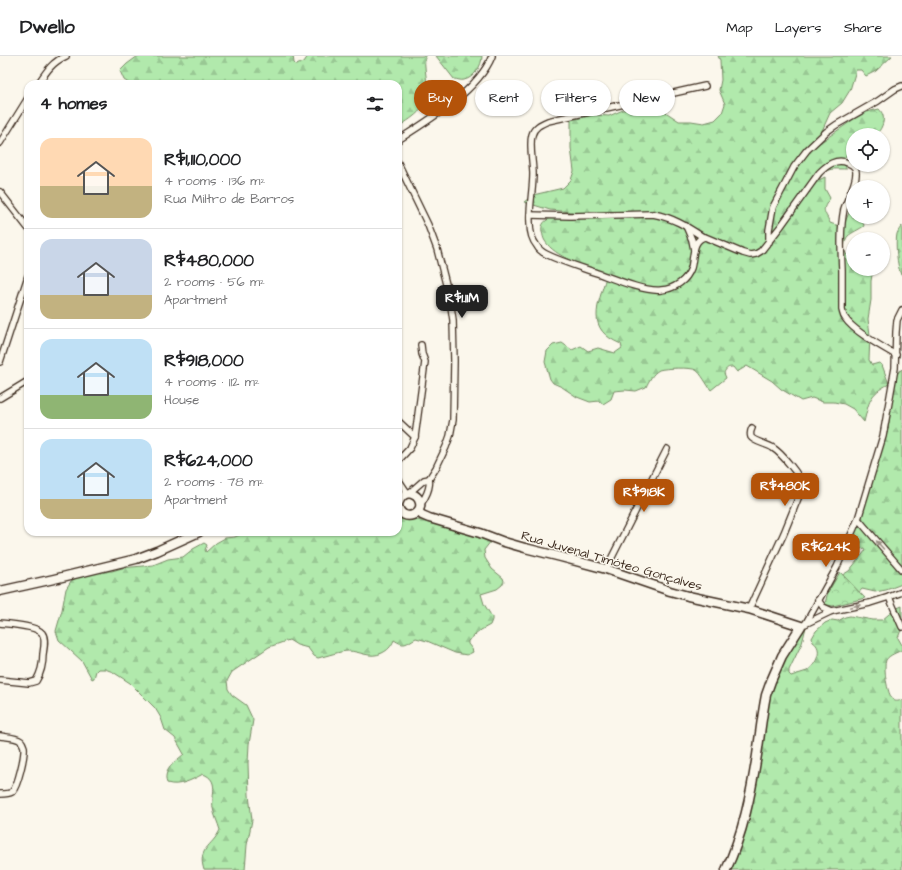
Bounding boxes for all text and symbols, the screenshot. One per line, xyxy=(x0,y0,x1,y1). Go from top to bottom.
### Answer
text: Dwello xyxy=(20,14,75,41)
text: Map xyxy=(726,18,753,38)
text: Layers xyxy=(775,18,822,38)
text: Share xyxy=(844,18,882,38)
chip: Buy xyxy=(414,80,467,116)
chip: Rent xyxy=(475,80,533,116)
chip: Filters xyxy=(541,80,611,116)
chip: New xyxy=(619,80,675,116)
text: 4 homes xyxy=(40,92,107,116)
icon: filters xyxy=(364,93,386,115)
map controls xyxy=(846,128,890,276)
button: locate xyxy=(846,128,890,172)
text: R$1,110,000 xyxy=(164,148,241,172)
icon: home xyxy=(72,154,120,202)
text: 4 rooms · 136 m² xyxy=(164,172,265,190)
button: + xyxy=(846,180,890,224)
text: Rua Miltro de Barros xyxy=(164,190,294,208)
button: − xyxy=(846,232,890,276)
text: R$480,000 xyxy=(164,249,254,273)
icon: home xyxy=(72,255,120,303)
text: 2 rooms · 56 m² xyxy=(164,273,265,291)
pin: R$1.11M xyxy=(425,285,499,319)
text: R$1.11M xyxy=(445,289,479,307)
text: Apartment xyxy=(164,291,228,309)
text: R$918,000 xyxy=(164,349,244,373)
icon: home xyxy=(72,355,120,403)
text: 4 rooms · 112 m² xyxy=(164,373,260,391)
text: House xyxy=(164,391,199,409)
text: R$624,000 xyxy=(164,449,253,473)
icon: home xyxy=(72,455,120,503)
text: 2 rooms · 78 m² xyxy=(164,473,264,491)
pin: R$480K xyxy=(752,473,818,507)
text: R$480K xyxy=(760,477,810,495)
pin: R$918K xyxy=(611,479,677,513)
text: R$918K xyxy=(623,483,665,501)
text: Apartment xyxy=(164,491,228,509)
street label: Rua Juvenal Timóteo Gonçalves xyxy=(519,526,705,596)
pin: R$624K xyxy=(793,534,859,568)
text: R$624K xyxy=(802,538,850,556)
one-way arrow xyxy=(876,540,885,549)
one-way arrow xyxy=(849,603,862,609)

